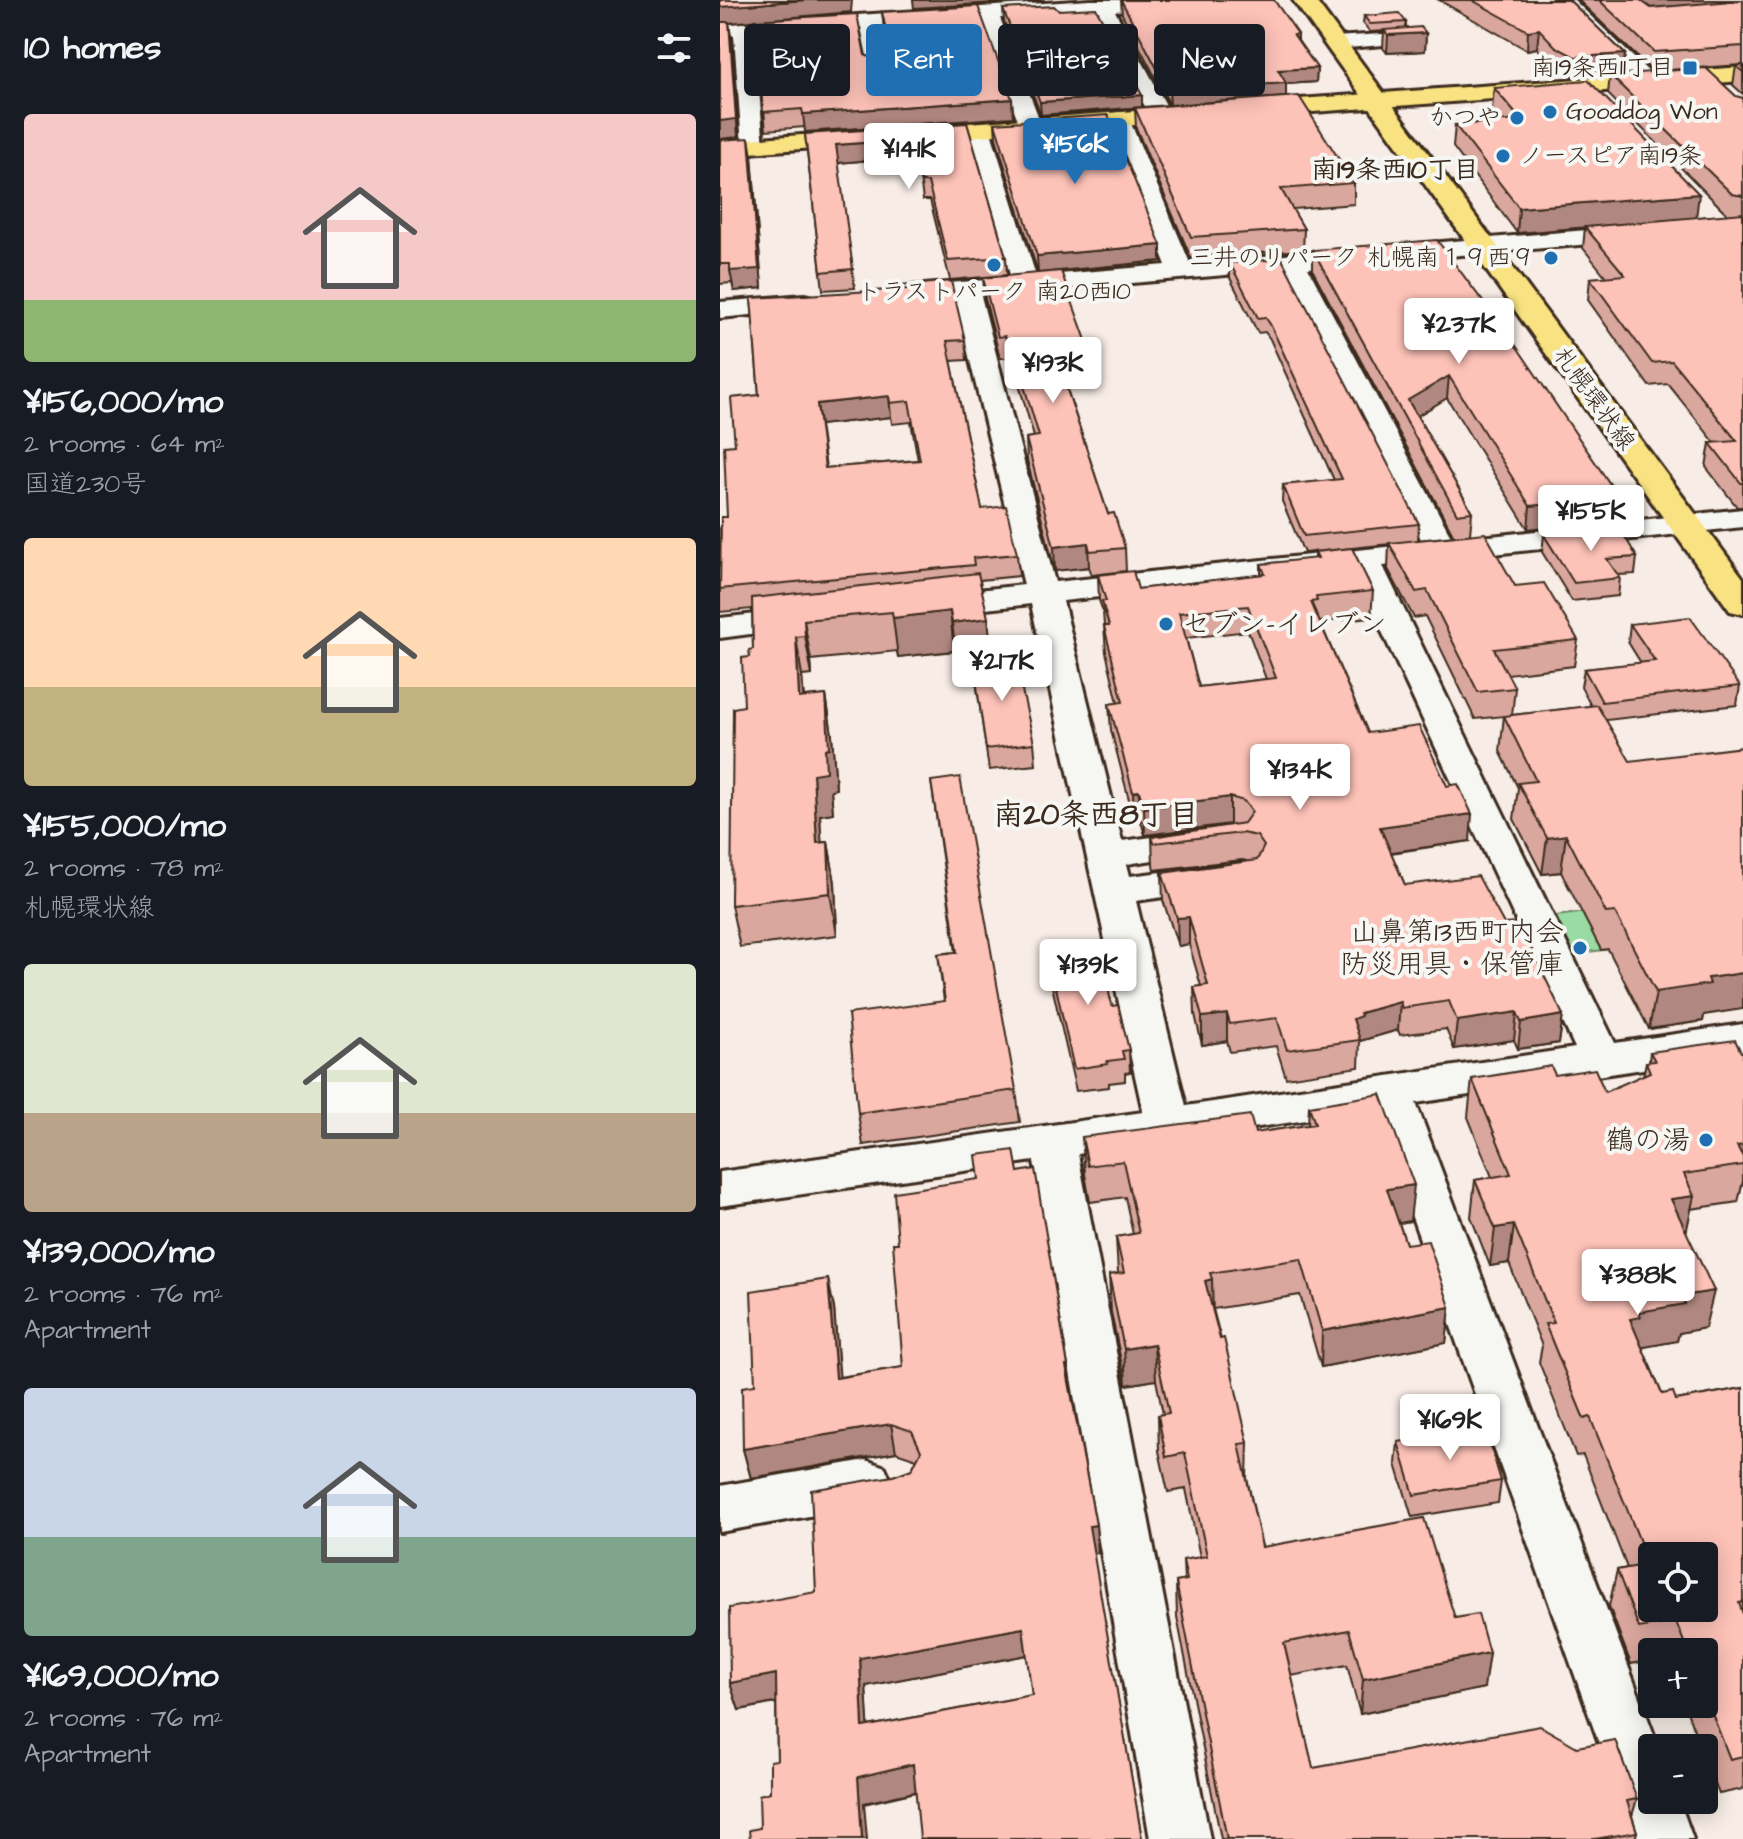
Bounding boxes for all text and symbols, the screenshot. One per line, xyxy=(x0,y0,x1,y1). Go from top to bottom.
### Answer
text: 10 homes xyxy=(24,24,161,72)
chip: Buy xyxy=(744,24,850,96)
chip: Rent xyxy=(866,24,982,96)
chip: Filters xyxy=(998,24,1138,96)
chip: New xyxy=(1154,24,1265,96)
icon: filters xyxy=(652,26,696,70)
place label: 南19条西11丁目 xyxy=(1531,51,1674,85)
marker: 南19条西11丁目 xyxy=(1681,59,1699,77)
place label: Gooddog Won xyxy=(1566,95,1718,130)
place label: かつや xyxy=(1429,101,1501,135)
marker: Gooddog Won xyxy=(1541,103,1559,121)
marker: かつや xyxy=(1508,109,1526,127)
pin: ¥156K xyxy=(1019,118,1131,186)
pin: ¥141K xyxy=(853,123,965,191)
text: ¥156K xyxy=(1041,126,1109,162)
text: ¥141K xyxy=(882,131,936,167)
place label: ノースピア南19条 xyxy=(1519,139,1702,173)
marker: ノースピア南19条 xyxy=(1494,147,1512,165)
district label: 南19条西10丁目 xyxy=(1311,152,1479,188)
icon: home xyxy=(288,166,432,310)
place label: 三井のリパーク 札幌南１９西９ xyxy=(1189,241,1535,275)
marker: 三井のリパーク 札幌南１９西９ xyxy=(1542,249,1560,267)
marker: トラストパーク 南20西10 xyxy=(985,256,1003,274)
place label: トラストパーク 南20西10 xyxy=(857,275,1131,309)
pin: ¥237K xyxy=(1403,298,1515,366)
text: ¥237K xyxy=(1422,306,1496,342)
pin: ¥193K xyxy=(997,337,1109,405)
street label: 札幌環状線 xyxy=(1545,340,1643,458)
text: ¥193K xyxy=(1023,345,1084,381)
text: ¥156,000/mo xyxy=(24,378,223,426)
text: 2 rooms · 64 m² xyxy=(24,426,225,462)
text: 国道230号 xyxy=(24,466,147,502)
pin: ¥155K xyxy=(1535,485,1647,553)
text: ¥155K xyxy=(1556,493,1626,529)
icon: home xyxy=(288,590,432,734)
place label: セブン-イレブン xyxy=(1182,605,1387,644)
marker: セブン-イレブン xyxy=(1157,615,1175,633)
pin: ¥217K xyxy=(946,635,1058,703)
text: ¥217K xyxy=(970,643,1034,679)
pin: ¥134K xyxy=(1244,744,1356,812)
text: ¥134K xyxy=(1268,752,1332,788)
district label: 南20条西8丁目 xyxy=(993,794,1199,836)
text: ¥155,000/mo xyxy=(24,802,226,850)
text: 2 rooms · 78 m² xyxy=(24,850,224,886)
text: 札幌環状線 xyxy=(24,890,154,926)
place label: 山鼻第13西町内会 防災用具・保管庫 xyxy=(1340,913,1564,984)
pin: ¥139K xyxy=(1032,939,1144,1007)
marker: 山鼻第13西町内会 防災用具・保管庫 xyxy=(1571,939,1589,957)
text: ¥139K xyxy=(1058,947,1119,983)
icon: home xyxy=(288,1016,432,1160)
place label: 鶴の湯 xyxy=(1606,1121,1690,1160)
marker: 鶴の湯 xyxy=(1697,1131,1715,1149)
text: ¥139,000/mo xyxy=(24,1228,215,1276)
pin: ¥388K xyxy=(1582,1249,1694,1317)
text: ¥388K xyxy=(1600,1257,1676,1293)
text: 2 rooms · 76 m² xyxy=(24,1276,223,1312)
text: Apartment xyxy=(24,1312,151,1348)
pin: ¥169K xyxy=(1394,1394,1506,1462)
text: ¥169K xyxy=(1418,1402,1482,1438)
icon: home xyxy=(288,1440,432,1584)
map controls xyxy=(1638,1542,1718,1814)
button: locate xyxy=(1638,1542,1718,1622)
button: + xyxy=(1638,1638,1718,1718)
text: ¥169,000/mo xyxy=(24,1652,219,1700)
text: 2 rooms · 76 m² xyxy=(24,1700,223,1736)
button: − xyxy=(1638,1734,1718,1814)
text: Apartment xyxy=(24,1736,151,1772)

